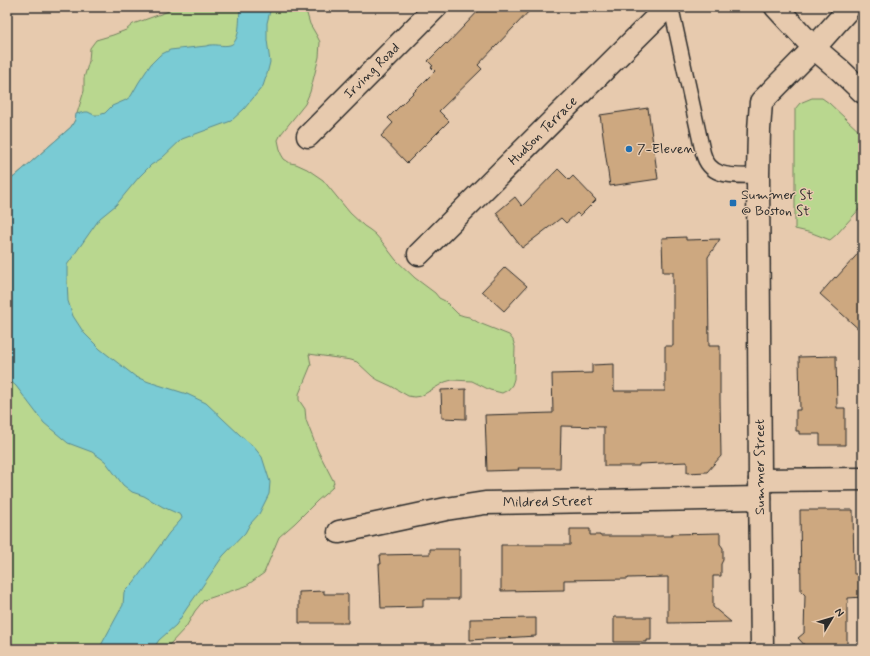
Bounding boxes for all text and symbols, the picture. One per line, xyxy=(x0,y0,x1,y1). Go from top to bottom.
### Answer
street label: Irving Road xyxy=(340,39,404,103)
street label: Hudson Terrace xyxy=(505,93,581,169)
place label: 7-Eleven xyxy=(637,140,695,158)
marker: 7-Eleven xyxy=(624,144,634,154)
place label: Summer St @ Boston St xyxy=(741,186,814,220)
marker: Summer St @ Boston St xyxy=(728,198,738,208)
street label: Summer Street xyxy=(751,419,769,515)
street label: Mildred Street xyxy=(503,492,594,512)
north arrow xyxy=(812,598,852,638)
text: N xyxy=(831,605,847,620)

